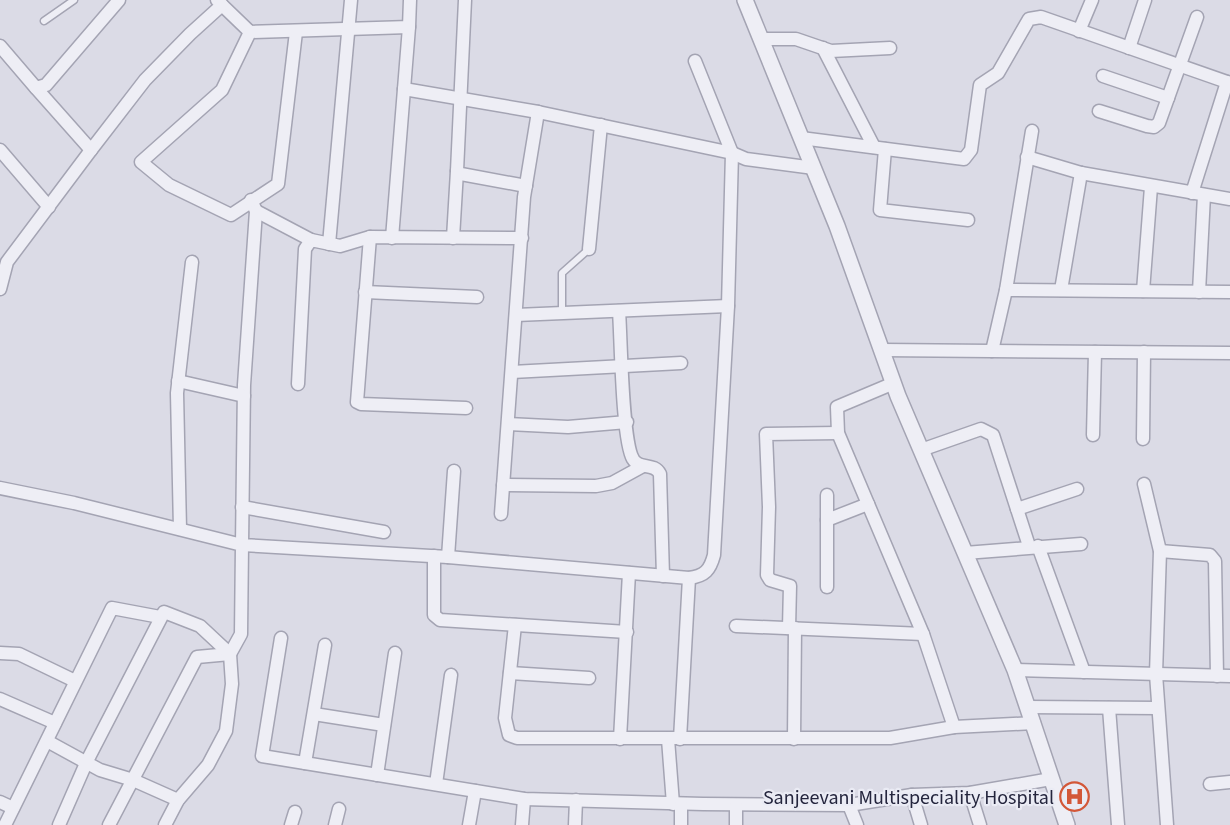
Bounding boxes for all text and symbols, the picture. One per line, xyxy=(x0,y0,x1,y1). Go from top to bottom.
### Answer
hospital icon: Sanjeevani Multispeciality Hospital xyxy=(1059,781,1091,813)
place label: Sanjeevani Multispeciality Hospital xyxy=(763,784,1054,812)

